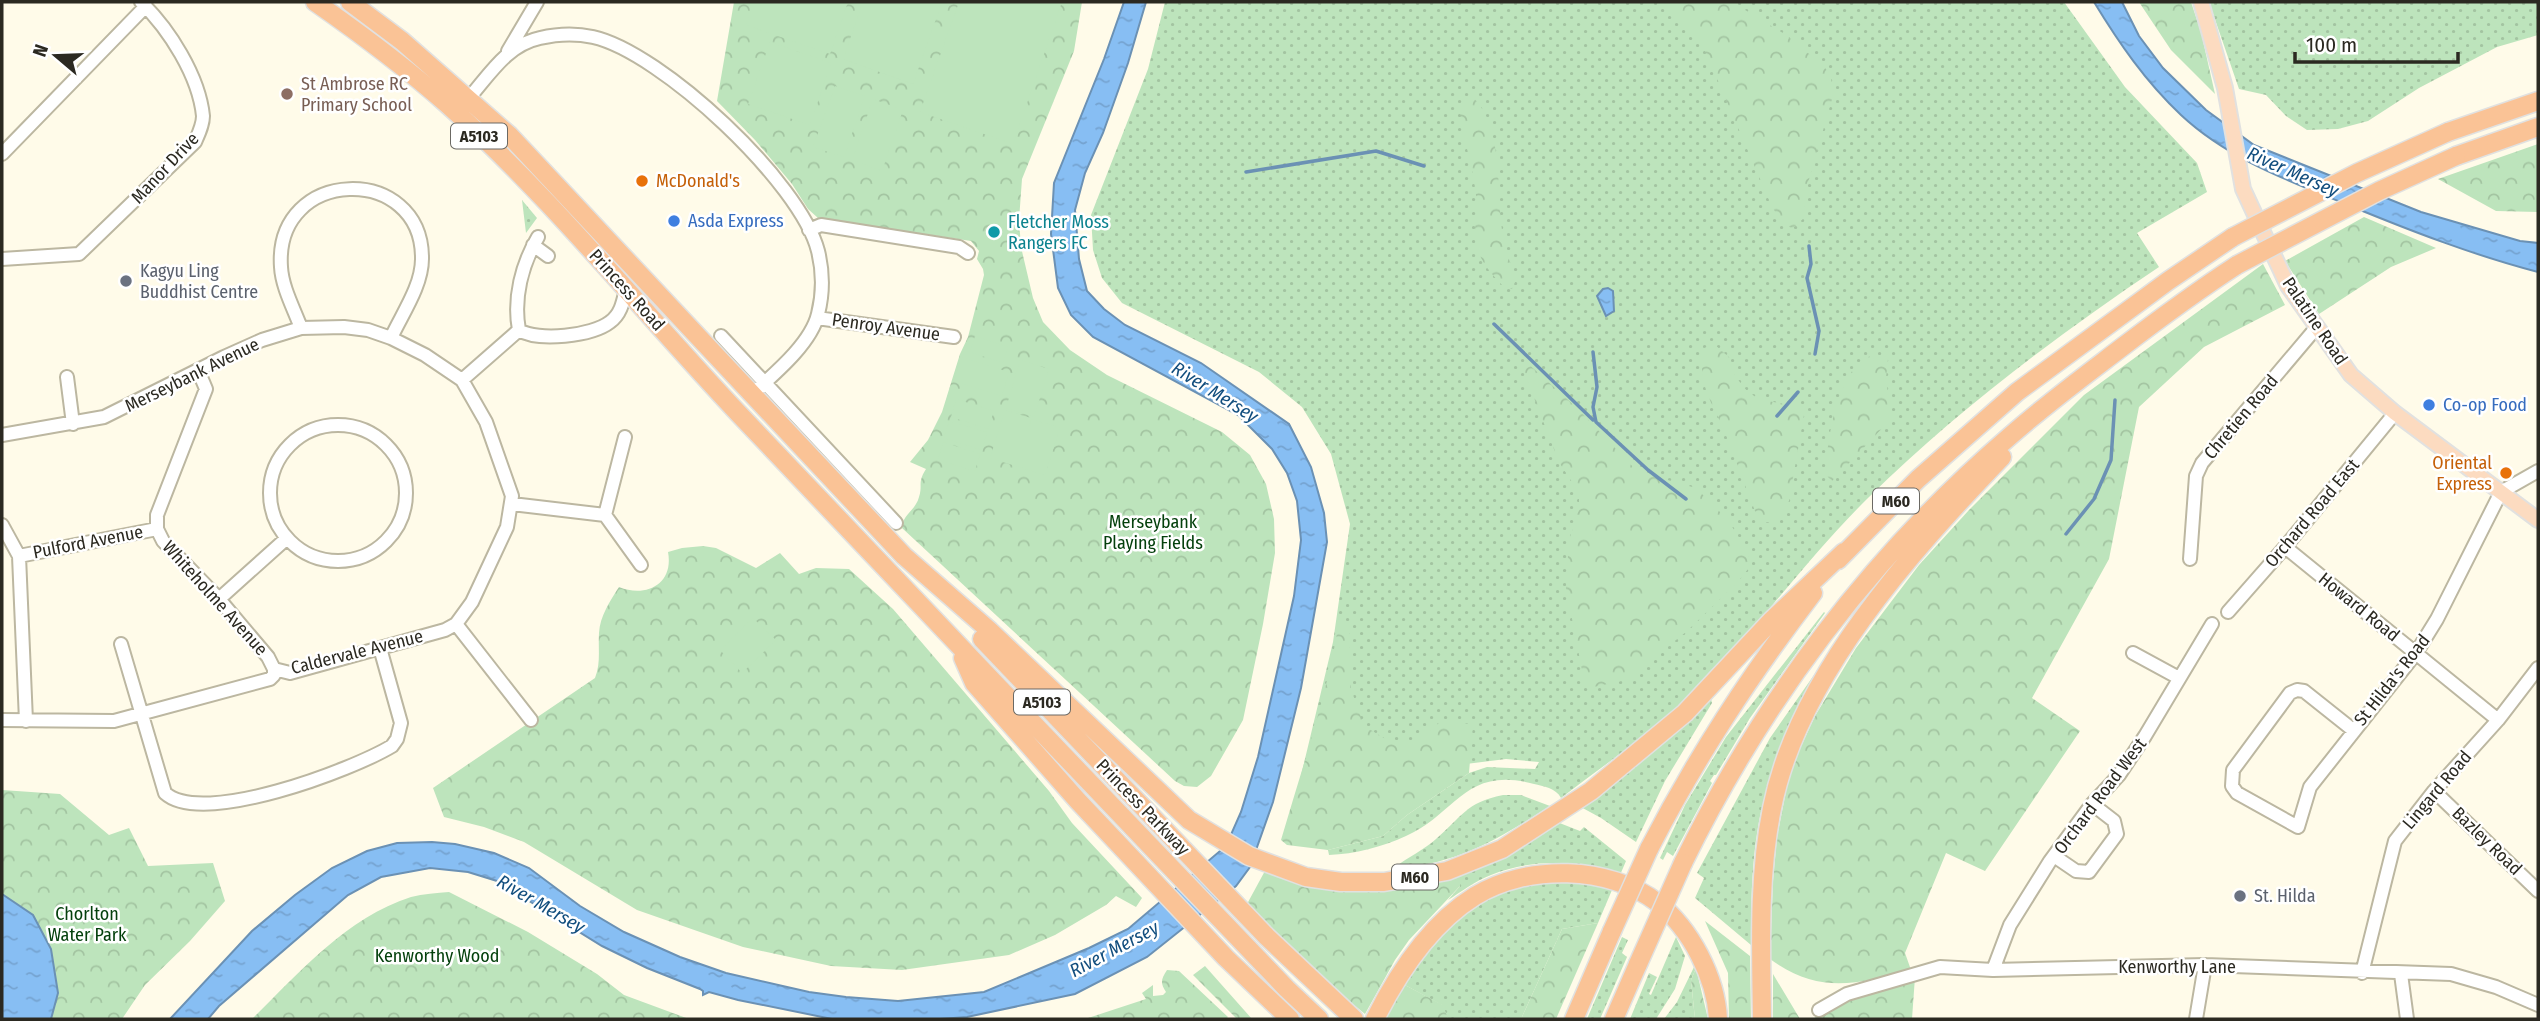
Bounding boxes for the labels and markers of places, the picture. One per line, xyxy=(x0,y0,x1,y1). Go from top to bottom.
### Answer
place label: St Ambrose RC Primary School xyxy=(301,73,412,116)
marker: St Ambrose RC Primary School xyxy=(279,86,295,102)
place label: McDonald's xyxy=(656,170,740,192)
marker: McDonald's xyxy=(634,173,650,189)
place label: Asda Express xyxy=(688,210,784,232)
place label: Fletcher Moss Rangers FC xyxy=(1008,211,1109,254)
marker: Asda Express xyxy=(666,213,682,229)
marker: Fletcher Moss Rangers FC xyxy=(986,224,1002,240)
place label: Kagyu Ling Buddhist Centre xyxy=(140,260,258,303)
marker: Kagyu Ling Buddhist Centre xyxy=(118,273,134,289)
place label: Co-op Food xyxy=(2443,394,2527,416)
marker: Co-op Food xyxy=(2421,397,2437,413)
place label: Oriental Express xyxy=(2432,452,2492,495)
marker: Oriental Express xyxy=(2498,465,2514,481)
place label: St. Hilda xyxy=(2254,885,2316,907)
marker: St. Hilda xyxy=(2232,888,2248,904)

